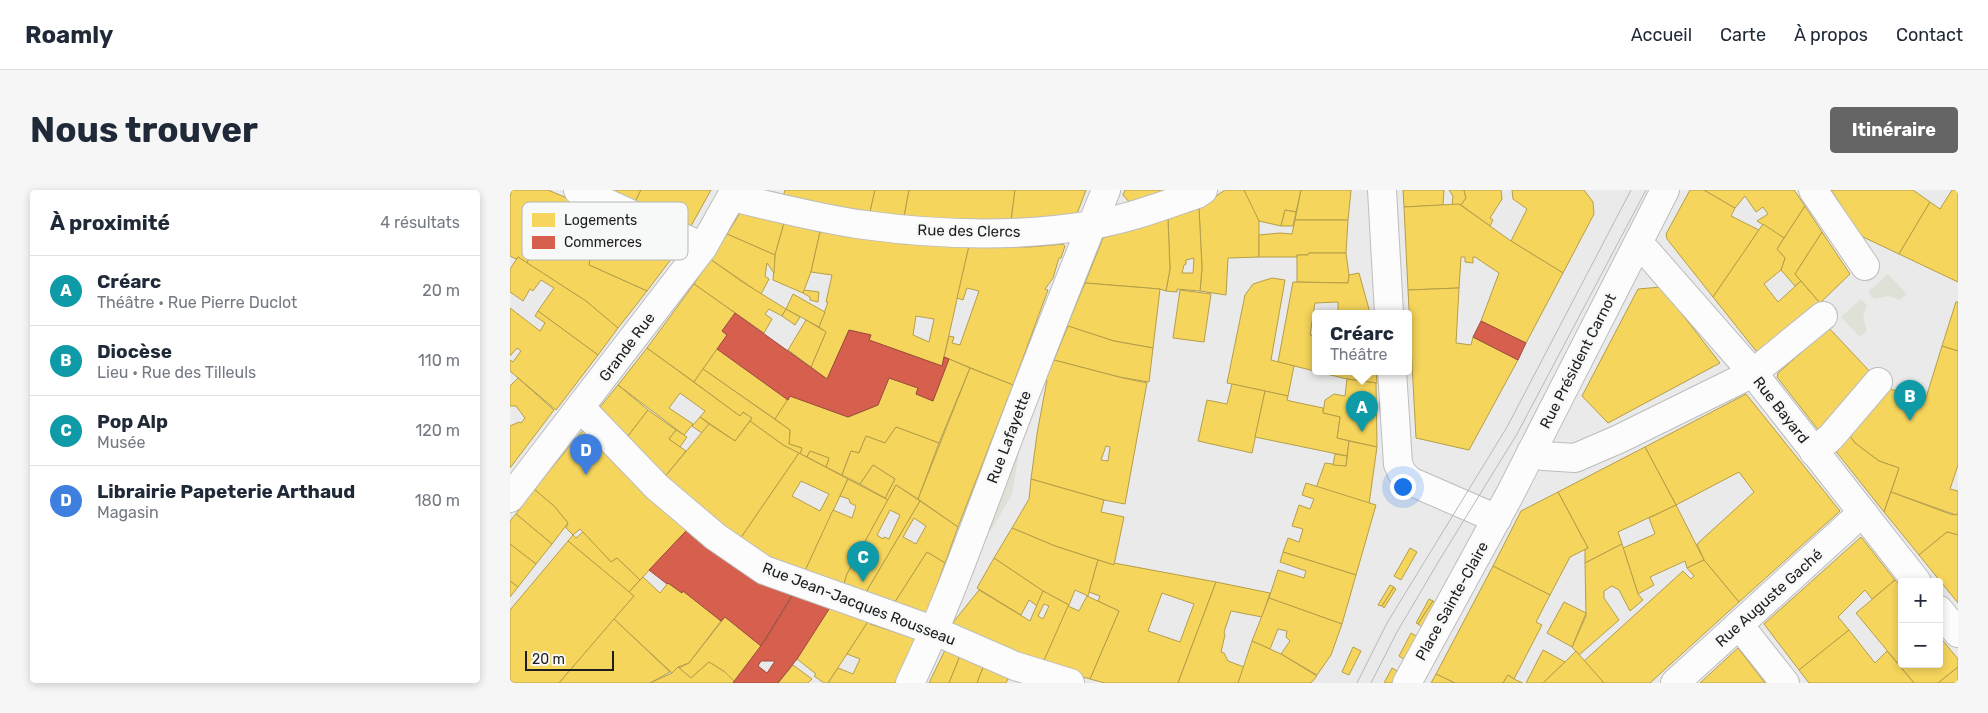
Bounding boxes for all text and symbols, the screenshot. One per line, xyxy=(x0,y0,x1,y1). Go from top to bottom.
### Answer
text: Roamly xyxy=(25,21,113,49)
text: Accueil xyxy=(1631,24,1692,46)
text: Carte xyxy=(1720,24,1766,46)
text: À propos xyxy=(1794,24,1868,46)
text: Contact xyxy=(1896,24,1963,46)
button: Itinéraire xyxy=(1830,107,1958,153)
text: Nous trouver xyxy=(30,109,258,151)
legend xyxy=(522,202,688,260)
text: À proximité xyxy=(50,210,170,235)
text: Logements xyxy=(564,212,637,229)
text: 4 résultats xyxy=(380,213,460,232)
street label: Rue des Clercs xyxy=(917,221,1021,241)
text: Commerces xyxy=(564,234,642,251)
text: Créarc xyxy=(97,270,161,293)
text: A xyxy=(60,281,72,300)
text: 20 m xyxy=(422,281,460,300)
street label: Rue Président Carnot xyxy=(1536,290,1620,432)
text: Théâtre · Rue Pierre Duclot xyxy=(97,293,297,312)
street label: Grande Rue xyxy=(595,309,659,385)
popup xyxy=(1312,310,1412,375)
text: Créarc xyxy=(1330,322,1394,345)
text: Diocèse xyxy=(97,340,172,363)
text: Théâtre xyxy=(1330,345,1387,364)
text: B xyxy=(60,351,72,370)
text: 110 m xyxy=(418,351,460,370)
text: Lieu · Rue des Tilleuls xyxy=(97,363,256,382)
street label: Rue Bayard xyxy=(1749,373,1813,447)
pin: B xyxy=(1894,380,1926,421)
street label: Rue Lafayette xyxy=(983,388,1035,486)
pin: A xyxy=(1346,391,1378,432)
text: Pop Alp xyxy=(97,410,168,433)
text: C xyxy=(60,421,72,440)
text: 120 m xyxy=(415,421,460,440)
text: Musée xyxy=(97,433,145,452)
pin: D xyxy=(570,434,602,475)
your location xyxy=(1390,474,1416,500)
text: Librairie Papeterie Arthaud xyxy=(97,480,355,503)
text: D xyxy=(60,491,72,510)
text: 180 m xyxy=(415,491,460,510)
text: Magasin xyxy=(97,503,159,522)
street label: Place Sainte-Claire xyxy=(1412,538,1492,664)
pin: C xyxy=(847,541,879,582)
street label: Rue Auguste Gaché xyxy=(1712,545,1826,651)
street label: Rue Jean-Jacques Rousseau xyxy=(760,559,958,649)
map controls xyxy=(1898,578,1943,668)
button: + xyxy=(1898,578,1943,623)
button: − xyxy=(1898,623,1943,668)
scale bar xyxy=(525,648,614,671)
text: 20 m xyxy=(532,651,565,668)

